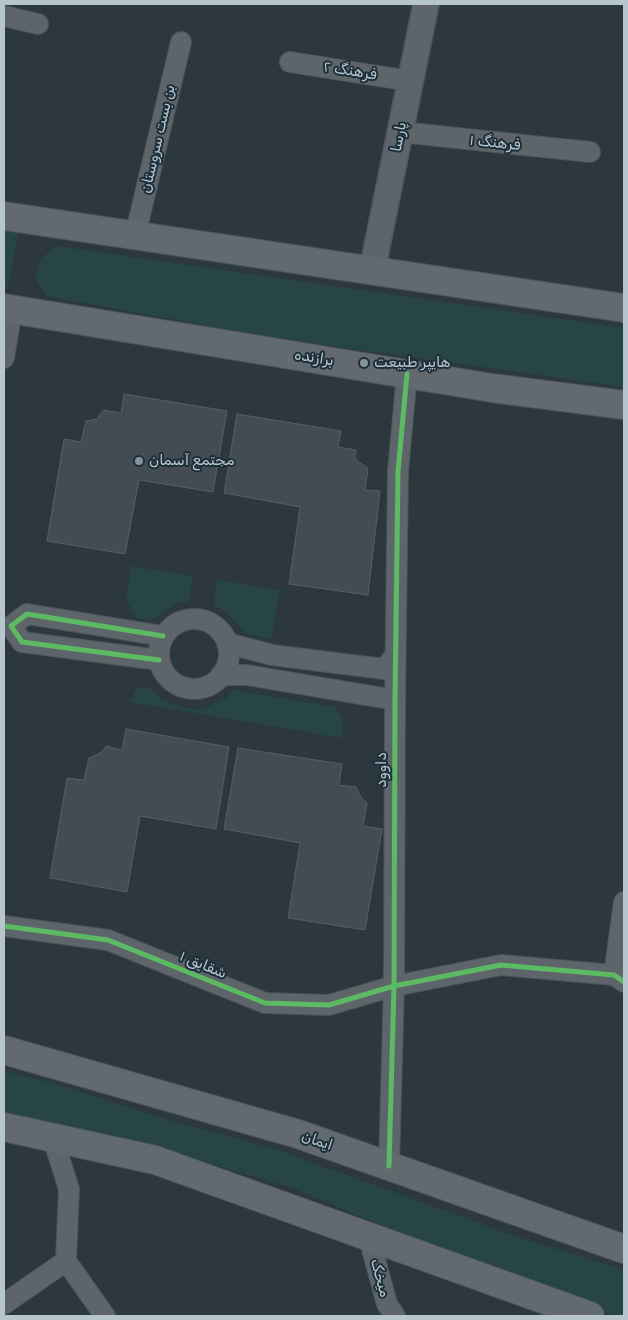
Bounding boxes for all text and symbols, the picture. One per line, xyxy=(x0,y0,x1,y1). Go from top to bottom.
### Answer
street label: فرهنگ ۲ xyxy=(322,58,378,84)
street label: بن بست سروستان xyxy=(137,83,179,195)
street label: پارسا xyxy=(387,120,411,154)
street label: فرهنگ ۱ xyxy=(469,131,521,155)
street label: برازنده xyxy=(293,346,335,370)
place label: هایپر طبیعت xyxy=(374,354,450,372)
marker: هایپر طبیعت xyxy=(358,357,370,369)
place label: مجتمع آسمان xyxy=(149,452,235,470)
marker: مجتمع آسمان xyxy=(133,455,145,467)
street label: داوود xyxy=(373,752,391,788)
street label: شقایق ۱ xyxy=(177,947,229,983)
street label: ایمان xyxy=(299,1127,335,1155)
street label: میخک xyxy=(366,1257,394,1299)

